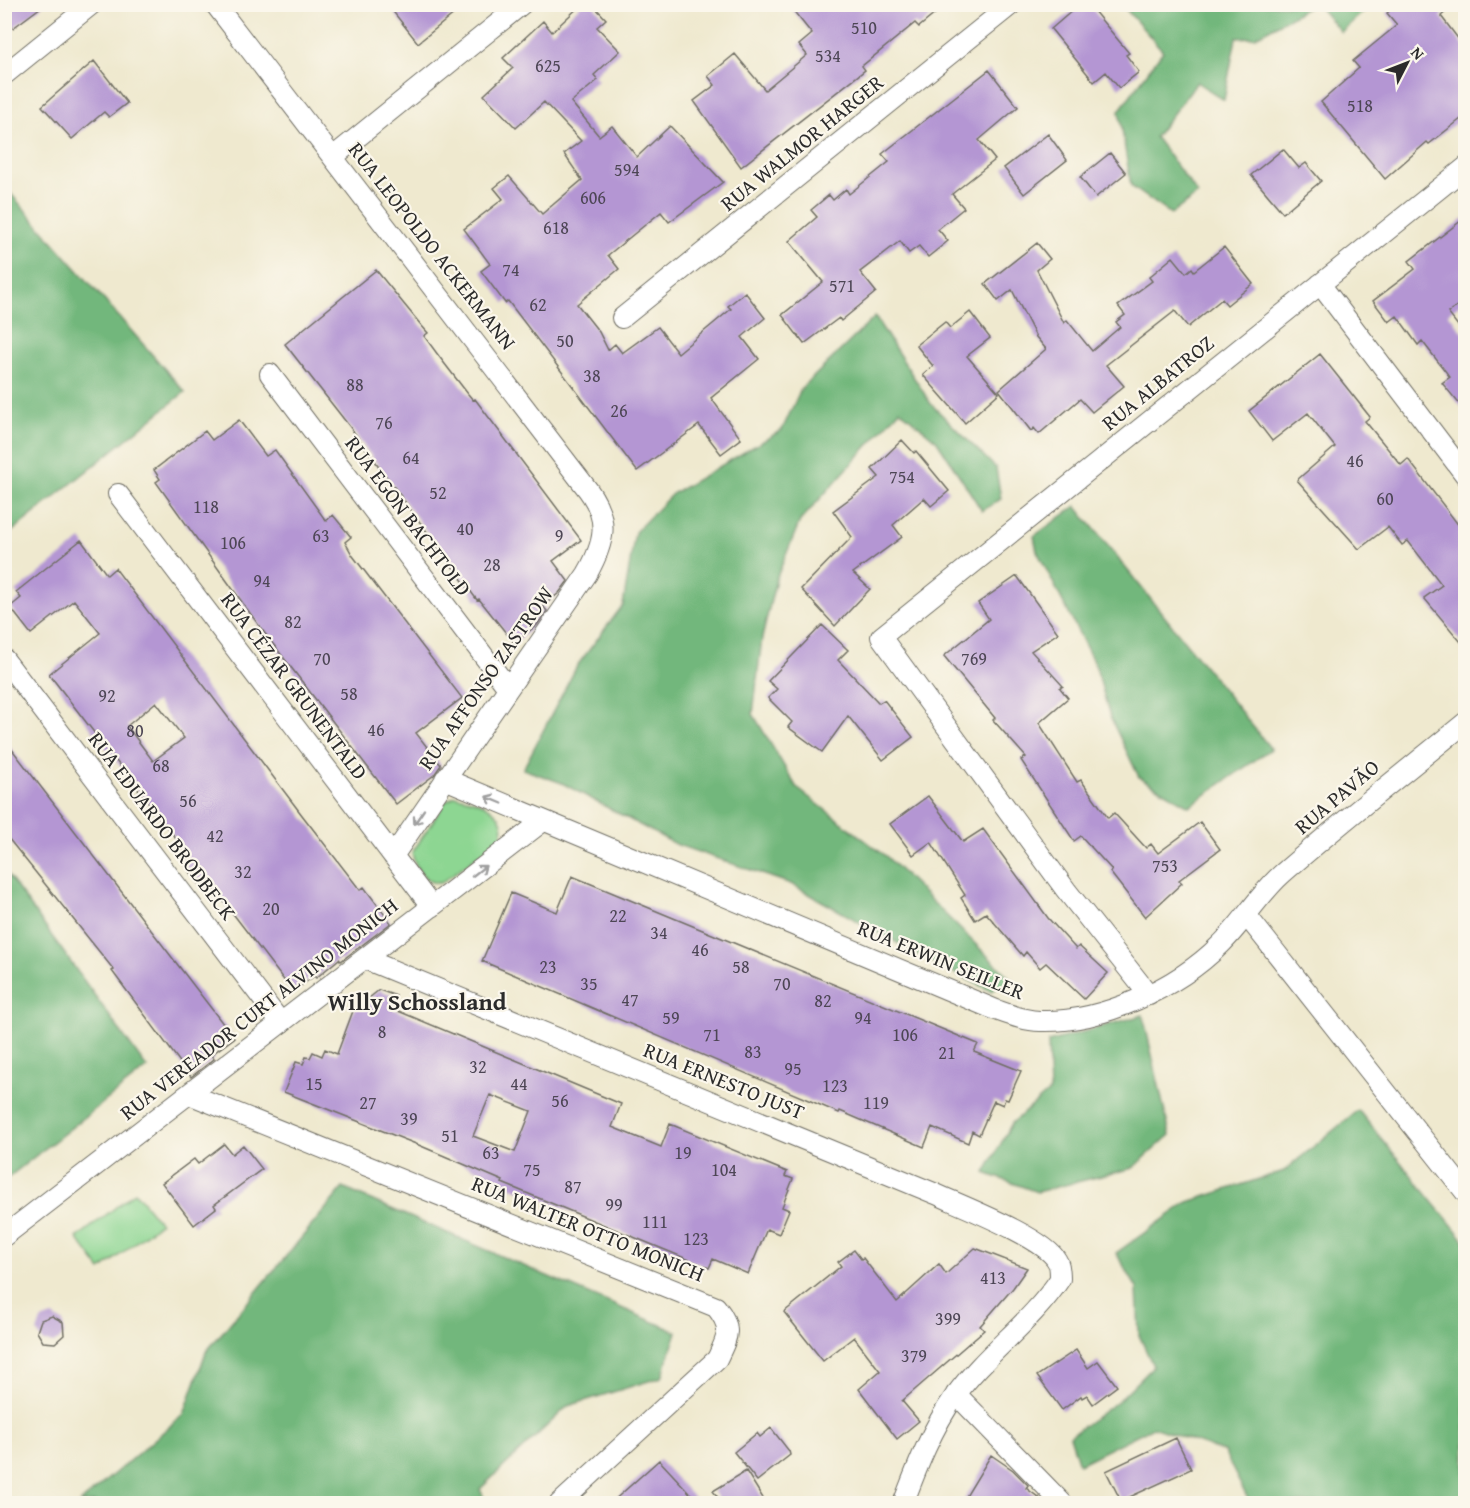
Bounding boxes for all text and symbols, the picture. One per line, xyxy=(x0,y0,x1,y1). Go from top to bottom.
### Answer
house number: 510 xyxy=(851,14,877,41)
north arrow xyxy=(1377,33,1437,93)
text: N xyxy=(1406,41,1431,65)
house number: 534 xyxy=(815,42,841,69)
house number: 625 xyxy=(535,52,561,79)
street label: RUA WALMOR HARGER xyxy=(713,66,891,218)
house number: 518 xyxy=(1347,92,1373,119)
street label: RUA LEOPOLDO ACKERMANN xyxy=(341,135,524,357)
house number: 594 xyxy=(614,156,640,183)
house number: 606 xyxy=(580,184,606,211)
house number: 618 xyxy=(543,214,569,241)
house number: 74 xyxy=(502,256,520,283)
house number: 571 xyxy=(829,272,855,299)
house number: 62 xyxy=(529,291,547,318)
house number: 50 xyxy=(556,327,574,354)
street label: RUA ALBATROZ xyxy=(1095,328,1221,438)
house number: 38 xyxy=(583,362,601,389)
house number: 88 xyxy=(346,371,364,398)
house number: 26 xyxy=(610,397,628,424)
house number: 76 xyxy=(375,409,393,436)
street label: RUA EGON BACHTOLD xyxy=(338,429,479,602)
house number: 64 xyxy=(402,444,420,471)
house number: 46 xyxy=(1346,447,1364,474)
house number: 754 xyxy=(889,463,915,490)
house number: 52 xyxy=(429,479,447,506)
house number: 60 xyxy=(1376,485,1394,512)
house number: 118 xyxy=(193,493,219,520)
house number: 40 xyxy=(456,515,474,542)
house number: 63 xyxy=(312,522,330,549)
house number: 9 xyxy=(555,522,563,549)
house number: 106 xyxy=(220,529,246,556)
house number: 28 xyxy=(483,551,501,578)
house number: 94 xyxy=(253,567,271,594)
street label: RUA AFFONSO ZASTROW xyxy=(410,579,561,776)
street label: RUA CÉZAR GRUNENTALD xyxy=(214,586,375,786)
house number: 82 xyxy=(284,608,302,635)
house number: 70 xyxy=(313,645,331,672)
house number: 769 xyxy=(961,645,987,672)
house number: 58 xyxy=(340,680,358,707)
house number: 92 xyxy=(98,682,116,709)
house number: 46 xyxy=(367,716,385,743)
house number: 80 xyxy=(126,717,144,744)
street label: RUA EDUARDO BRODBECK xyxy=(81,725,244,927)
house number: 68 xyxy=(152,752,170,779)
street label: RUA PAVÃO xyxy=(1287,752,1386,841)
house number: 56 xyxy=(179,787,197,814)
one-way arrow xyxy=(486,794,504,805)
one-way arrow xyxy=(413,809,425,825)
house number: 42 xyxy=(206,822,224,849)
house number: 753 xyxy=(1152,852,1178,879)
house number: 32 xyxy=(234,858,252,885)
one-way arrow xyxy=(470,864,486,877)
street label: RUA VEREADOR CURT ALVINO MONICH xyxy=(113,890,404,1127)
house number: 20 xyxy=(262,895,280,922)
house number: 22 xyxy=(609,902,627,929)
street label: RUA ERWIN SEILLER xyxy=(853,912,1030,1008)
house number: 34 xyxy=(650,919,668,946)
house number: 46 xyxy=(691,936,709,963)
house number: 23 xyxy=(539,953,557,980)
house number: 58 xyxy=(732,953,750,980)
house number: 35 xyxy=(580,970,598,997)
house number: 70 xyxy=(773,970,791,997)
district label: Willy Schossland xyxy=(328,984,507,1019)
house number: 47 xyxy=(621,986,639,1013)
house number: 82 xyxy=(814,987,832,1014)
house number: 59 xyxy=(662,1004,680,1031)
house number: 94 xyxy=(854,1004,872,1031)
house number: 8 xyxy=(378,1018,386,1045)
house number: 71 xyxy=(703,1021,721,1048)
house number: 106 xyxy=(892,1021,918,1048)
street label: RUA ERNESTO JUST xyxy=(639,1034,810,1127)
house number: 83 xyxy=(744,1038,762,1065)
house number: 21 xyxy=(938,1039,956,1066)
house number: 32 xyxy=(469,1053,487,1080)
house number: 95 xyxy=(784,1055,802,1082)
house number: 15 xyxy=(305,1070,323,1097)
house number: 44 xyxy=(510,1070,528,1097)
house number: 123 xyxy=(822,1072,848,1099)
house number: 56 xyxy=(551,1087,569,1114)
house number: 27 xyxy=(359,1089,377,1116)
house number: 119 xyxy=(863,1089,889,1116)
house number: 39 xyxy=(400,1105,418,1132)
house number: 51 xyxy=(441,1122,459,1149)
house number: 63 xyxy=(482,1139,500,1166)
house number: 19 xyxy=(674,1139,692,1166)
house number: 75 xyxy=(523,1156,541,1183)
house number: 104 xyxy=(711,1156,737,1183)
street label: RUA WALTER OTTO MONICH xyxy=(467,1168,709,1289)
house number: 87 xyxy=(564,1173,582,1200)
house number: 99 xyxy=(605,1191,623,1218)
house number: 111 xyxy=(642,1208,668,1235)
house number: 123 xyxy=(683,1225,709,1252)
house number: 413 xyxy=(980,1264,1006,1291)
house number: 399 xyxy=(935,1305,961,1332)
house number: 379 xyxy=(901,1342,927,1369)

